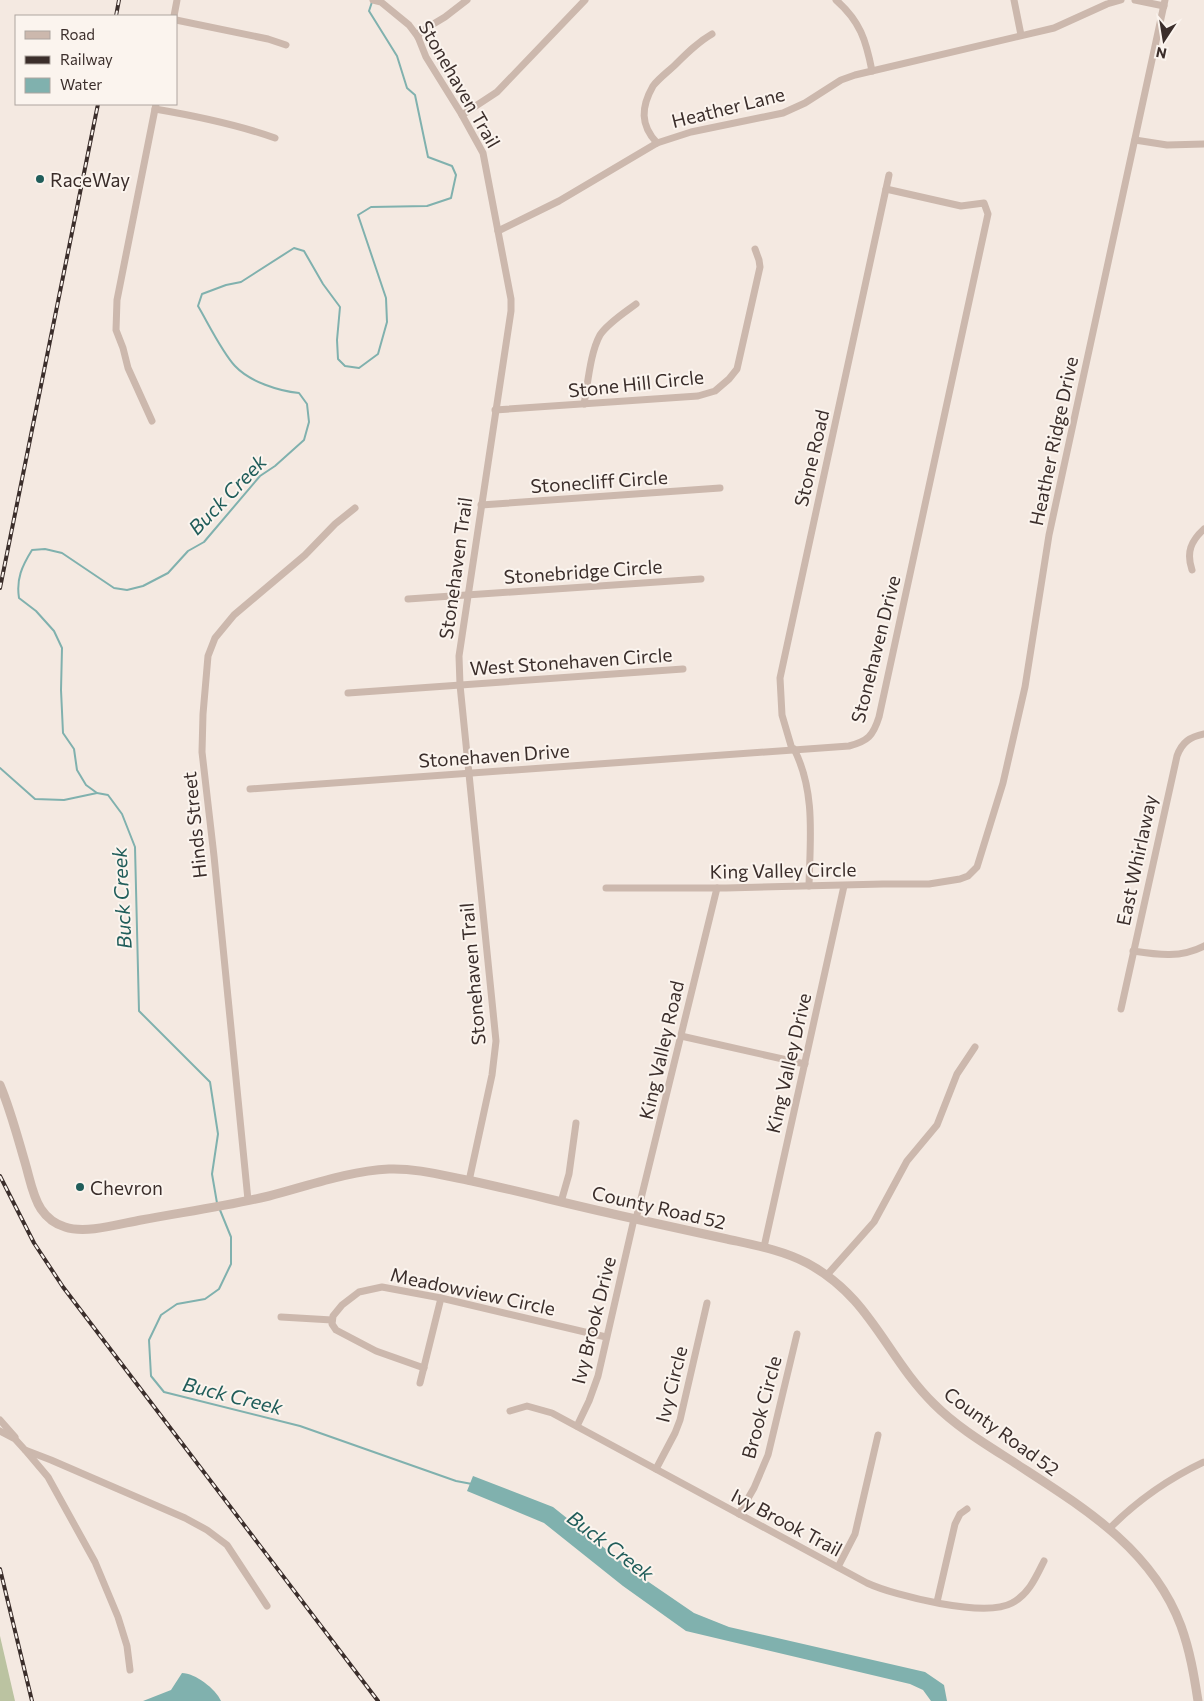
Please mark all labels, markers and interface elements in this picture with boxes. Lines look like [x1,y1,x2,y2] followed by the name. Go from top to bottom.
[15,15,178,105] legend
[1139,15,1189,65] north arrow
[414,16,506,152] street label: Stonehaven Trail
[60,25,95,43] text: Road
[1154,44,1168,63] text: N
[60,50,113,68] text: Railway
[60,75,102,93] text: Water
[669,82,787,132] street label: Heather Lane
[50,168,130,191] place label: RaceWay
[34,173,46,185] marker: RaceWay
[1024,354,1082,528] street label: Heather Ridge Drive
[567,364,705,402] street label: Stone Hill Circle
[789,407,833,509] street label: Stone Road
[183,448,272,539] water label: Buck Creek
[530,465,668,497] street label: Stonecliff Circle
[434,496,476,640] street label: Stonehaven Trail
[503,554,663,588] street label: Stonebridge Circle
[846,573,904,725] street label: Stonehaven Drive
[469,642,673,680] street label: West Stonehaven Circle
[418,738,570,772] street label: Stonehaven Drive
[177,770,211,879] street label: Hinds Street
[1111,792,1161,927] street label: East Whirlaway
[106,845,136,950] water label: Buck Creek
[709,857,857,883] street label: King Valley Circle
[454,902,490,1046] street label: Stonehaven Trail
[634,978,688,1122] street label: King Valley Road
[761,991,815,1135] street label: King Valley Drive
[90,1176,163,1199] place label: Chevron
[590,1180,728,1234] street label: County Road 52
[74,1181,86,1193] marker: Chevron
[566,1254,620,1386] street label: Ivy Brook Drive
[388,1262,558,1320] street label: Meadowview Circle
[650,1343,692,1425] street label: Ivy Circle
[736,1353,786,1461] street label: Brook Circle
[181,1371,286,1419] water label: Buck Creek
[940,1382,1064,1480] street label: County Road 52
[728,1483,846,1561] street label: Ivy Brook Trail
[563,1505,660,1586] water label: Buck Creek

